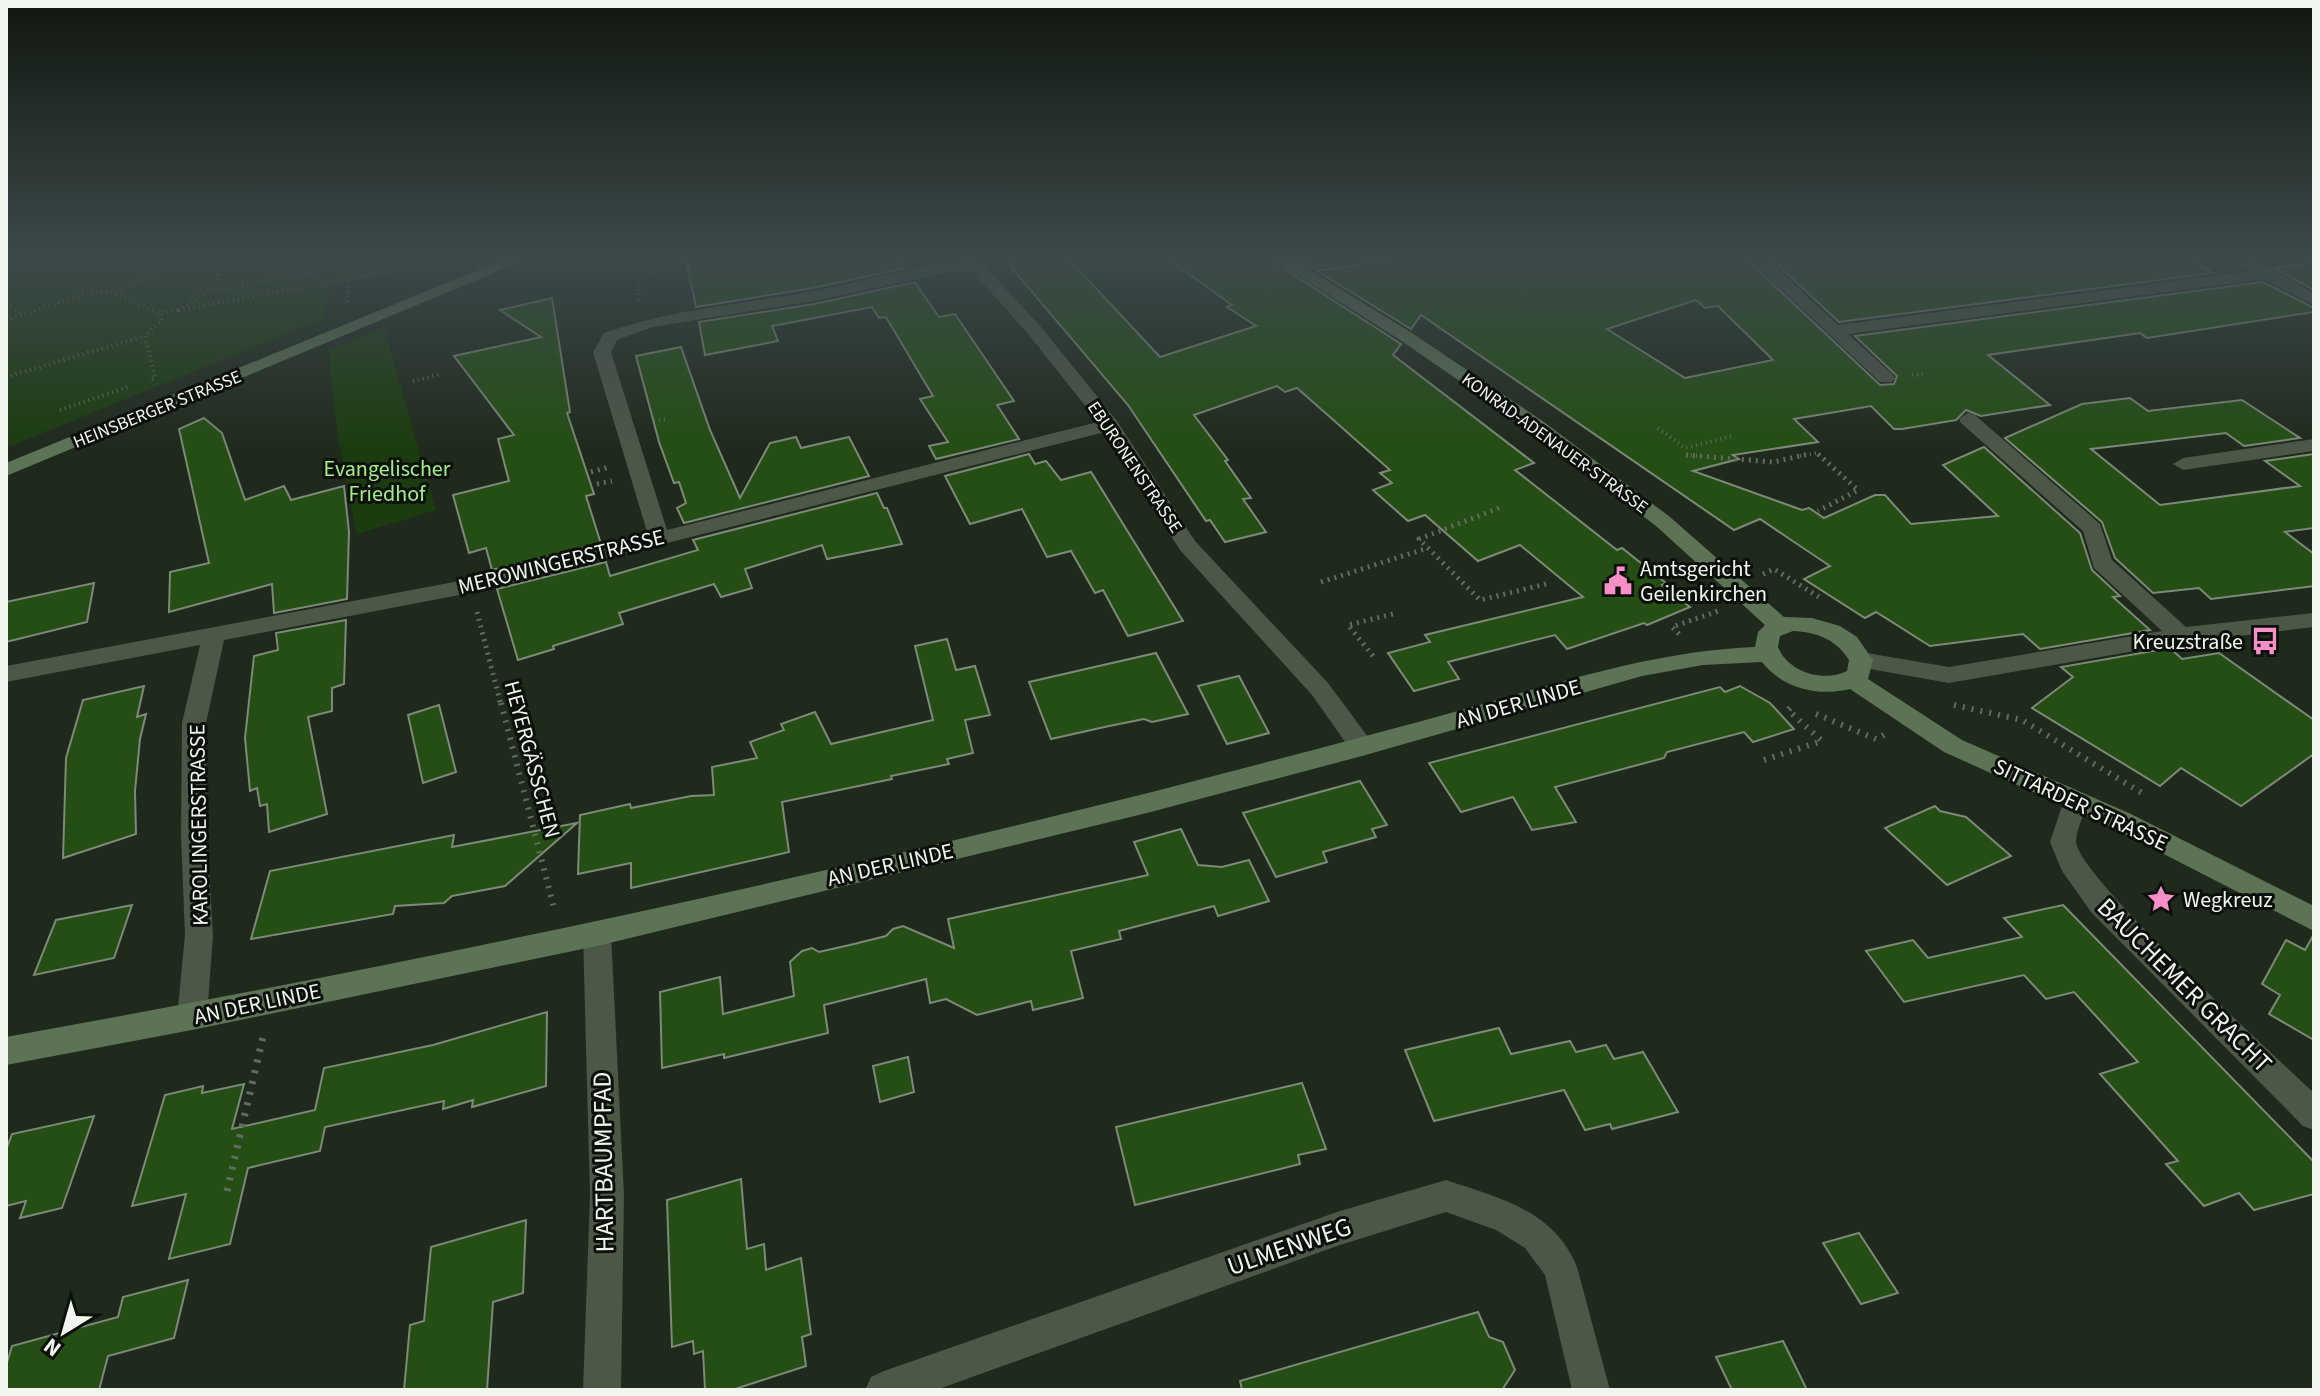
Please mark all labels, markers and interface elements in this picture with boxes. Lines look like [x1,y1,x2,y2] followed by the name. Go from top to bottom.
[69,364,245,455] street label: HEINSBERGER STRASSE
[1456,367,1653,520] street label: KONRAD-ADENAUER-STRASSE
[1081,396,1188,538] street label: EBURONENSTRASSE
[324,453,451,510] park label: Evangelischer Friedhof
[455,521,668,603] street label: MEROWINGERSTRASSE
[1640,553,1767,610] place label: Amtsgericht Geilenkirchen
[1603,566,1633,596] public building icon: Amtsgericht Geilenkirchen
[2133,626,2243,658] place label: Kreuzstraße
[2250,626,2280,656] bus stop icon: Kreuzstraße
[1452,671,1584,737] street label: AN DER LINDE
[496,677,568,842] street label: HEYERGÄSSCHEN
[181,724,217,926] street label: KAROLINGERSTRASSE
[1988,750,2173,859] street label: SITTARDER STRASSE
[824,835,956,895] street label: AN DER LINDE
[2146,884,2176,914] place icon: Wegkreuz
[2183,884,2273,916] place label: Wegkreuz
[2089,889,2281,1081] street label: BAUCHEMER GRACHT
[191,975,323,1033] street label: AN DER LINDE
[583,1071,624,1253] street label: HARTBAUMPFAD
[1222,1208,1356,1285] street label: ULMENWEG
[24,1292,104,1372] north arrow
[37,1330,68,1364] text: N

